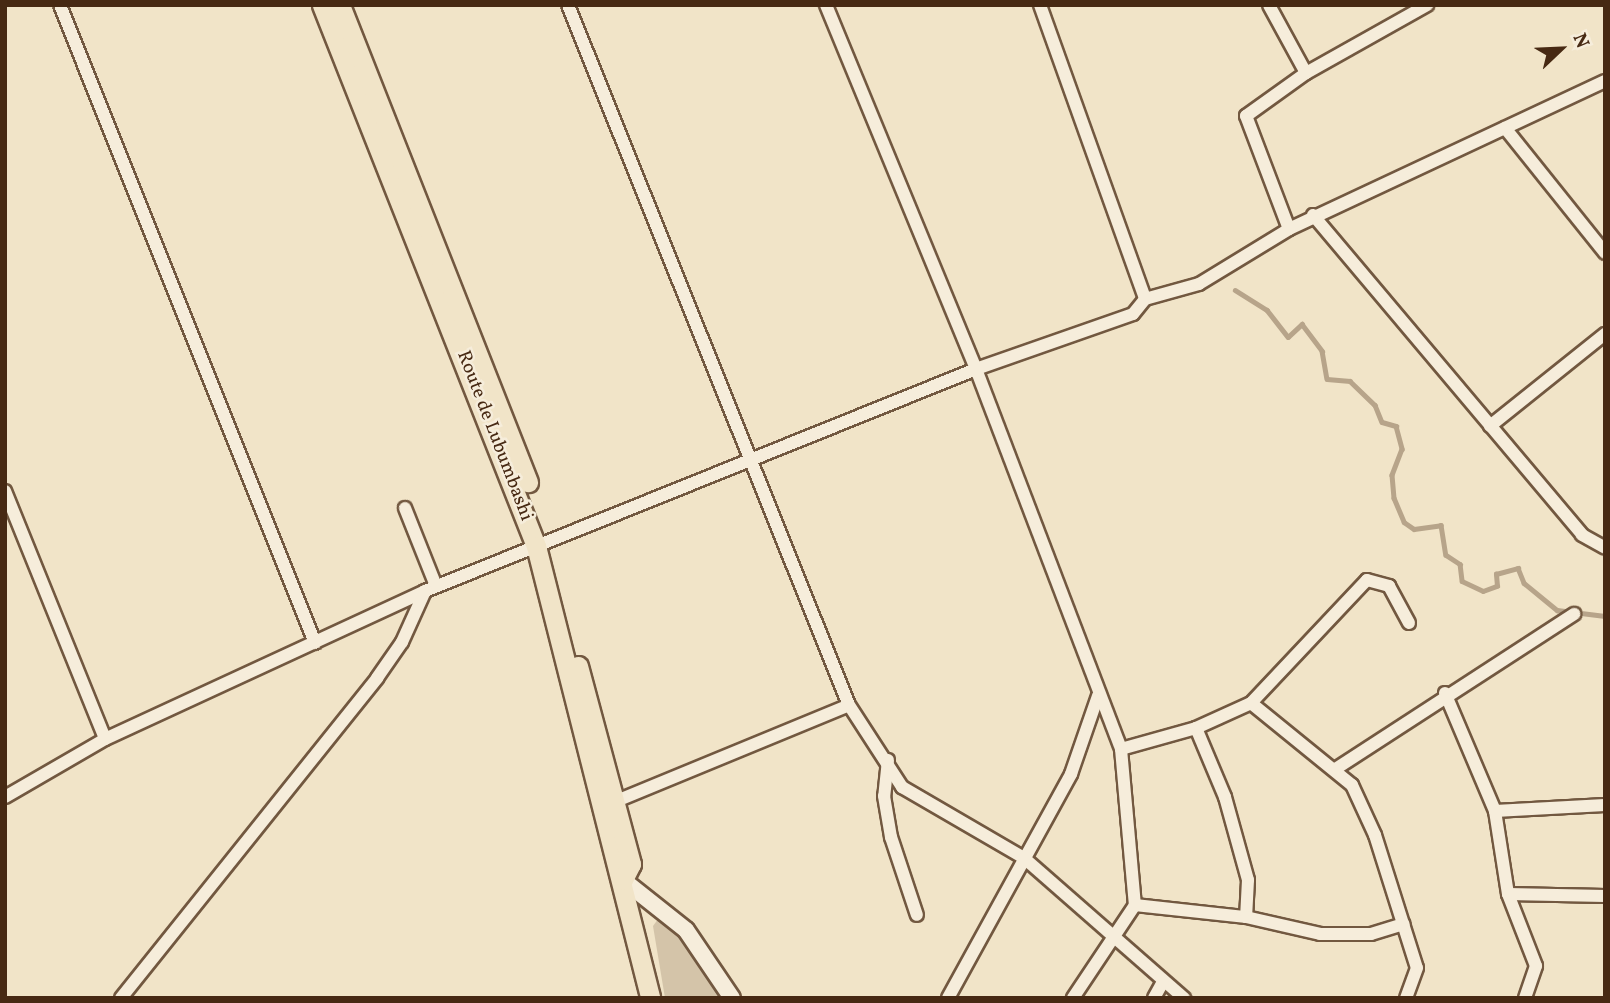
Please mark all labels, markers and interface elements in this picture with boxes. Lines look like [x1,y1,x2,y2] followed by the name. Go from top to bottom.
[1526,14,1596,84] north arrow
[1566,29,1595,52] text: N
[451,348,537,524] street label: Route de Lubumbashi

